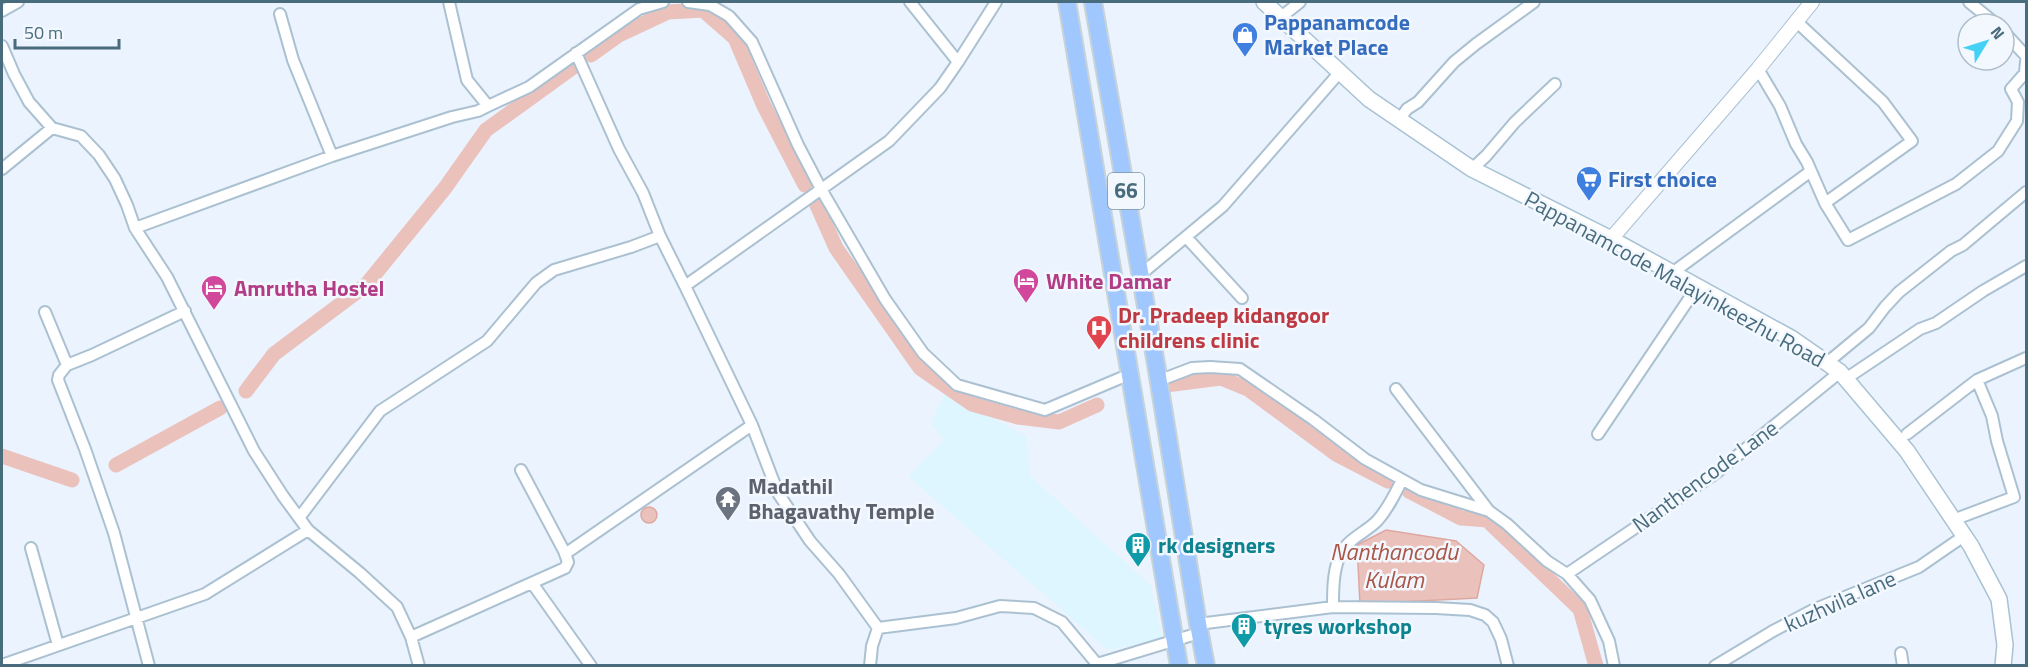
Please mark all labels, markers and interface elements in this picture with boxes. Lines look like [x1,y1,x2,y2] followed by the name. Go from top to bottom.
[1264,5,1410,64] place label: Pappanamcode Market Place
[15,12,118,50] scale bar
[1956,12,2016,72] north arrow
[24,19,63,46] text: 50 m
[1230,20,1260,58] shop icon: Pappanamcode Market Place
[1985,21,2011,45] text: N
[1608,162,1717,196] place label: First choice
[1574,164,1604,202] supermarket icon: First choice
[1108,173,1144,209] road number: 66
[1518,182,1832,376] street label: Pappanamcode Malayinkeezhu Road
[1046,264,1172,298] place label: White Damar
[1011,266,1041,304] hotel icon: White Damar
[234,271,384,305] place label: Amrutha Hostel
[199,273,229,311] hotel icon: Amrutha Hostel
[1118,298,1329,357] place label: Dr. Pradeep kidangoor childrens clinic
[1084,313,1114,351] hospital icon: Dr. Pradeep kidangoor childrens clinic
[1625,411,1785,541] street label: Nanthencode Lane
[748,469,935,528] place label: Madathil Bhagavathy Temple
[713,484,743,522] temple icon: Madathil Bhagavathy Temple
[1158,528,1275,562] place label: rk designers
[1123,530,1153,568] building icon: rk designers
[1330,533,1460,597] water label: Nanthancodu Kulam
[1779,561,1901,641] street label: kuzhvila lane
[1264,609,1412,643] place label: tyres workshop
[1229,611,1259,649] building icon: tyres workshop

